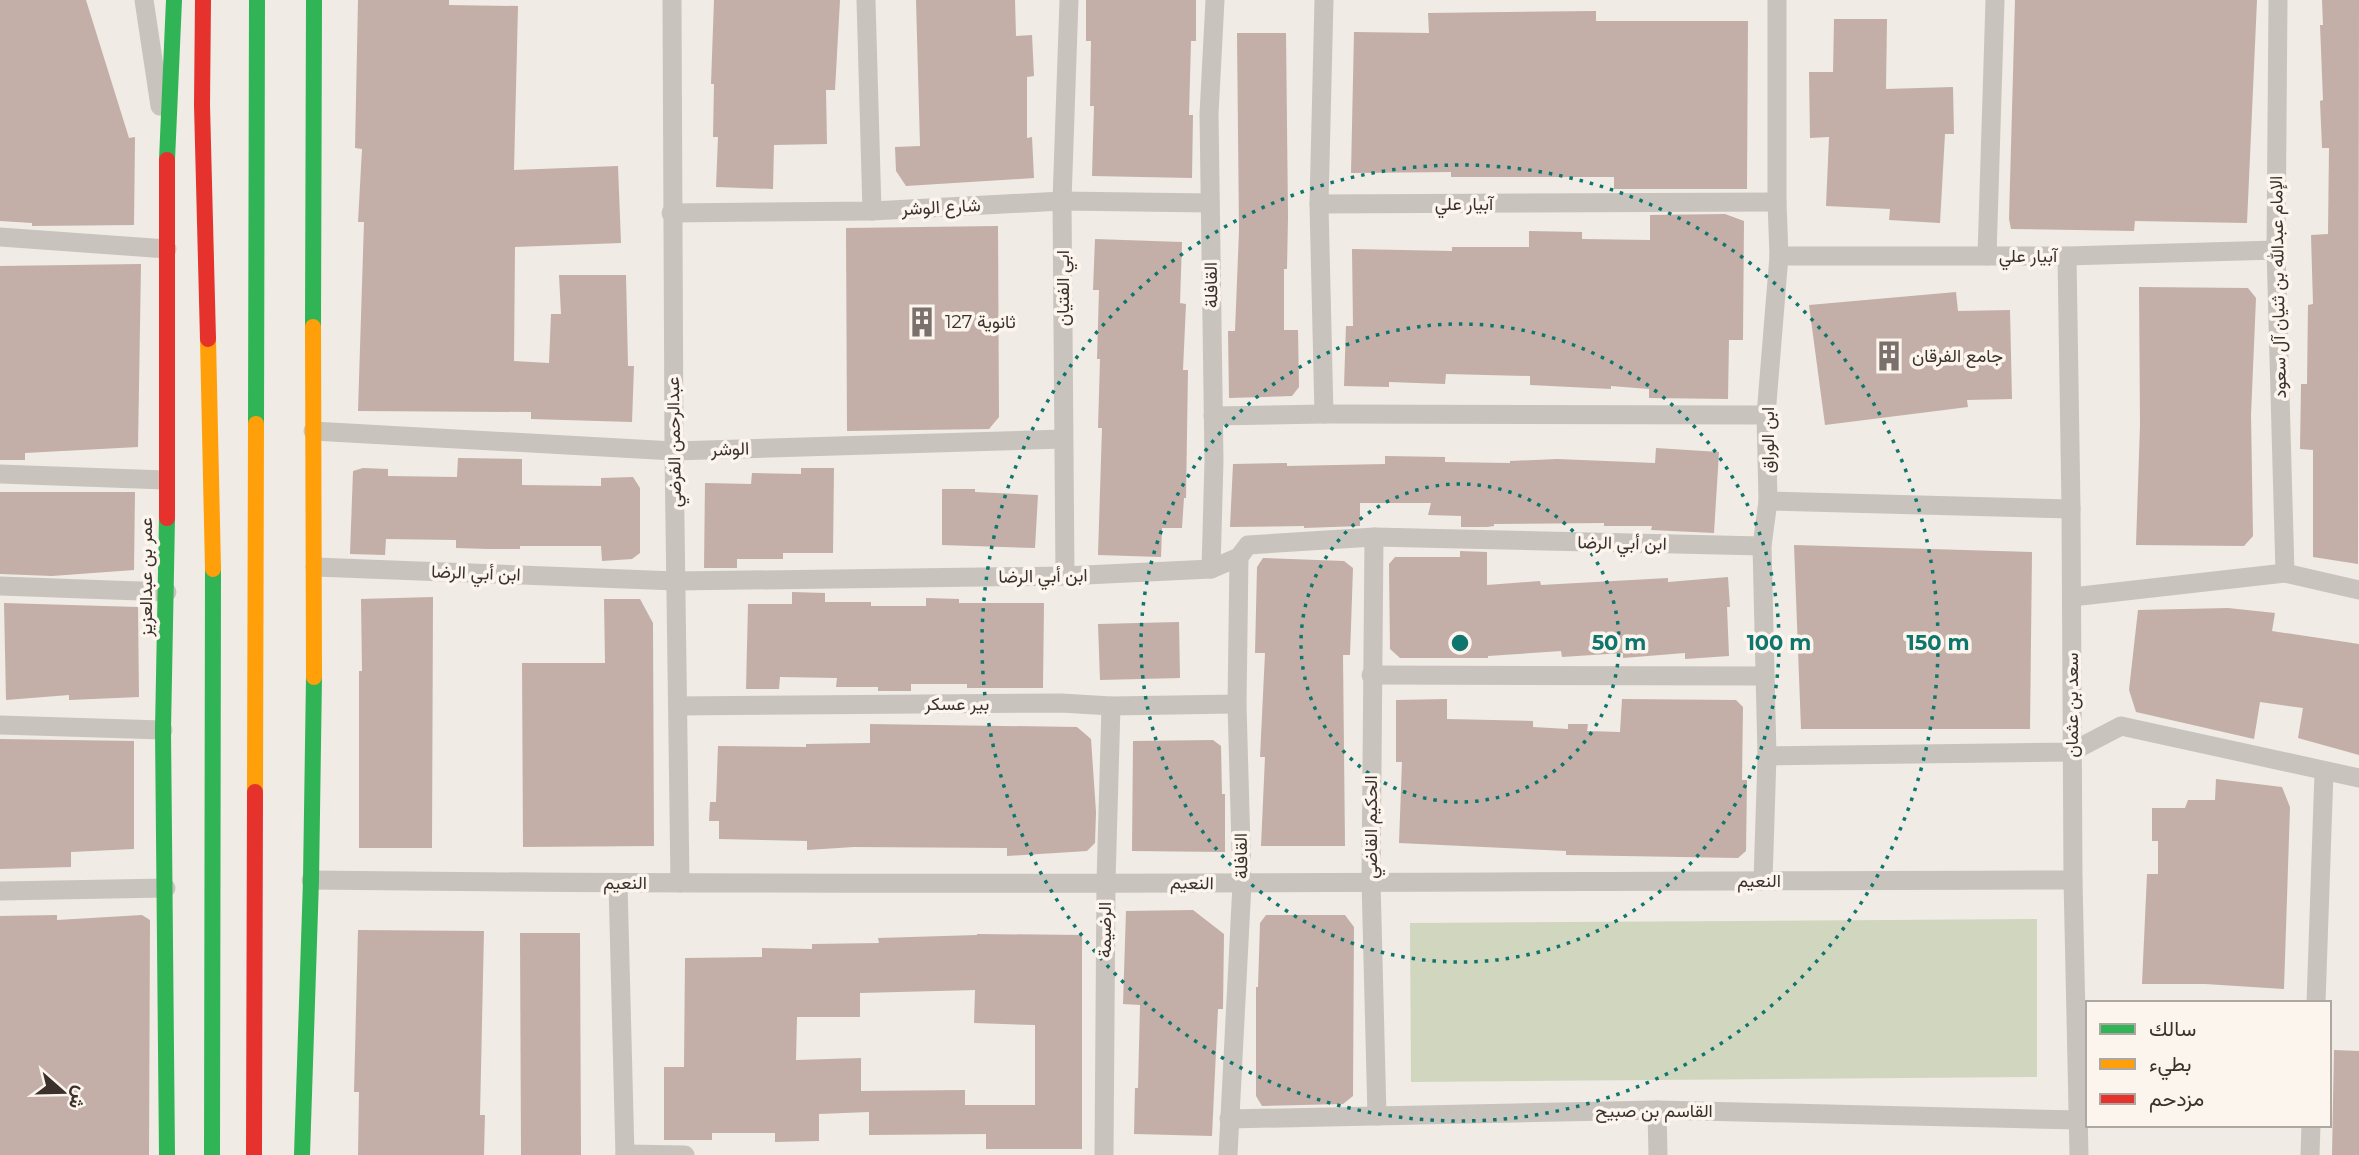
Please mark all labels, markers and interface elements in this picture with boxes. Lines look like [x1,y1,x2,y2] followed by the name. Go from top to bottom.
[2265,176,2292,398] street label: الإمام عبدالله بن ثنيان آل سعود
[1435,193,1495,219] street label: آبيار علي
[900,194,981,221] street label: شارع الوشر
[1999,245,2059,271] street label: آبيار علي
[1052,250,1078,326] street label: ابي الفتيان
[1200,262,1222,308] street label: القافلة
[905,305,939,339] building icon: ثانوية 127
[945,311,1016,333] place label: ثانوية 127
[1872,339,1906,373] building icon: جامع الفرقان
[1912,345,2003,368] place label: جامع الفرقان
[662,376,690,508] street label: عبدالرحمن الفرضي
[1757,407,1779,473] street label: ابن الوراق
[709,437,750,461] street label: الوشر
[135,517,157,638] street label: عمر بن عبدالعزيز
[1577,531,1667,559] street label: ابن أبي الرضا
[431,560,521,590] street label: ابن أبي الرضا
[998,564,1088,592] street label: ابن أبي الرضا
[1592,630,1646,655] text: 50 m
[1747,630,1811,655] text: 100 m
[1907,630,1969,655] text: 150 m
[1448,631,1472,655] centre of rings
[2061,653,2083,757] street label: سعد بن عثمان
[924,693,989,715] street label: بير عسكر
[1360,775,1386,879] street label: الحكيم القاضي
[1230,833,1252,879] street label: القافلة
[1737,870,1781,893] street label: النعيم
[603,872,647,895] street label: النعيم
[1170,872,1214,895] street label: النعيم
[1094,902,1116,958] street label: الرضيمة
[2086,1001,2331,1127] legend
[2149,1016,2196,1041] text: سالك
[2149,1051,2192,1081] text: بطيء
[28,1057,98,1127] north arrow
[64,1083,93,1112] text: ش
[2149,1086,2204,1113] text: مزدحم
[1595,1100,1713,1123] street label: القاسم بن صبيح

